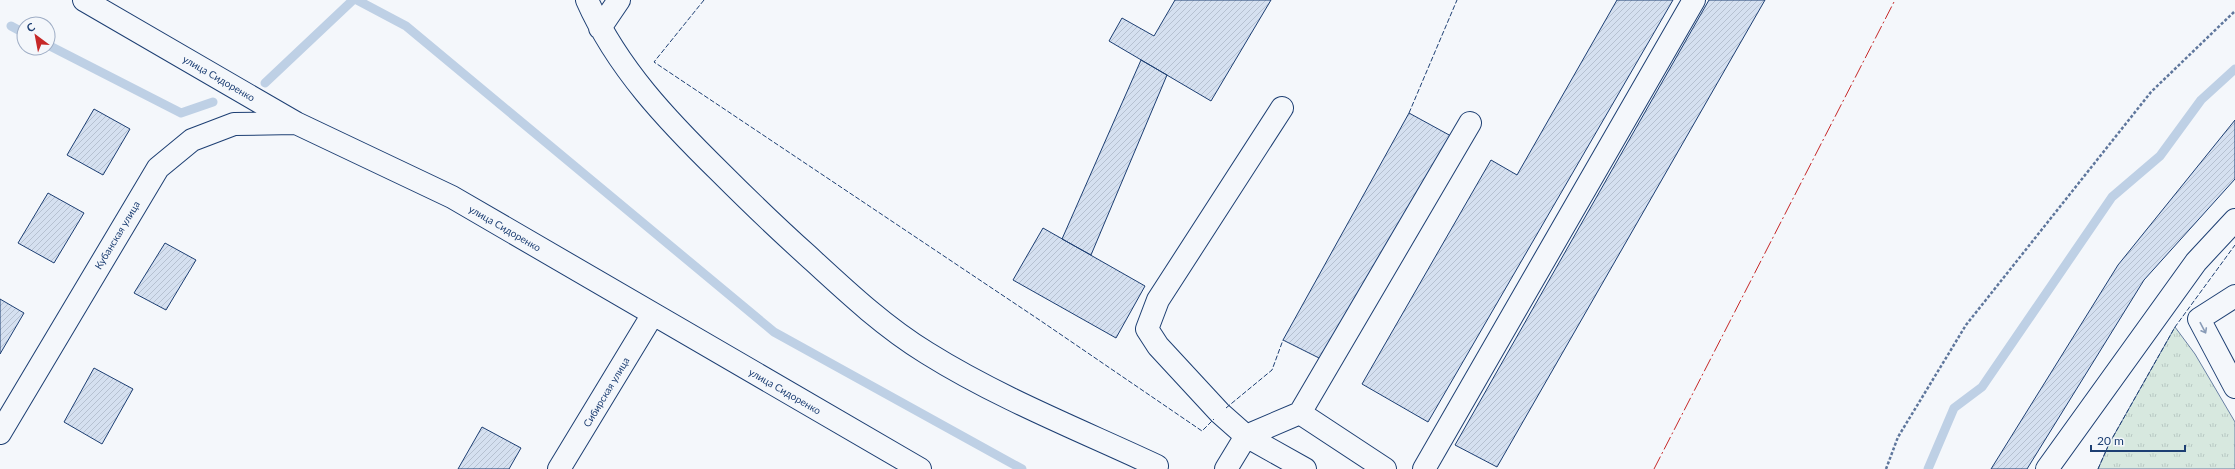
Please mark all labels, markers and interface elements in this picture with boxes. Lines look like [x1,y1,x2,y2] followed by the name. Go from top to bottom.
[16,16,56,56] north arrow
[24,19,38,35] text: С
[181,53,257,104] street label: улица Сидоренко
[92,199,142,271] street label: Кубанская улица
[467,203,543,254] street label: улица Сидоренко
[2200,322,2208,334] one-way arrow
[580,355,632,429] street label: Сибирская улица
[747,366,823,417] street label: улица Сидоренко
[2091,427,2185,453] scale bar
[2097,433,2124,448] text: 20 m

